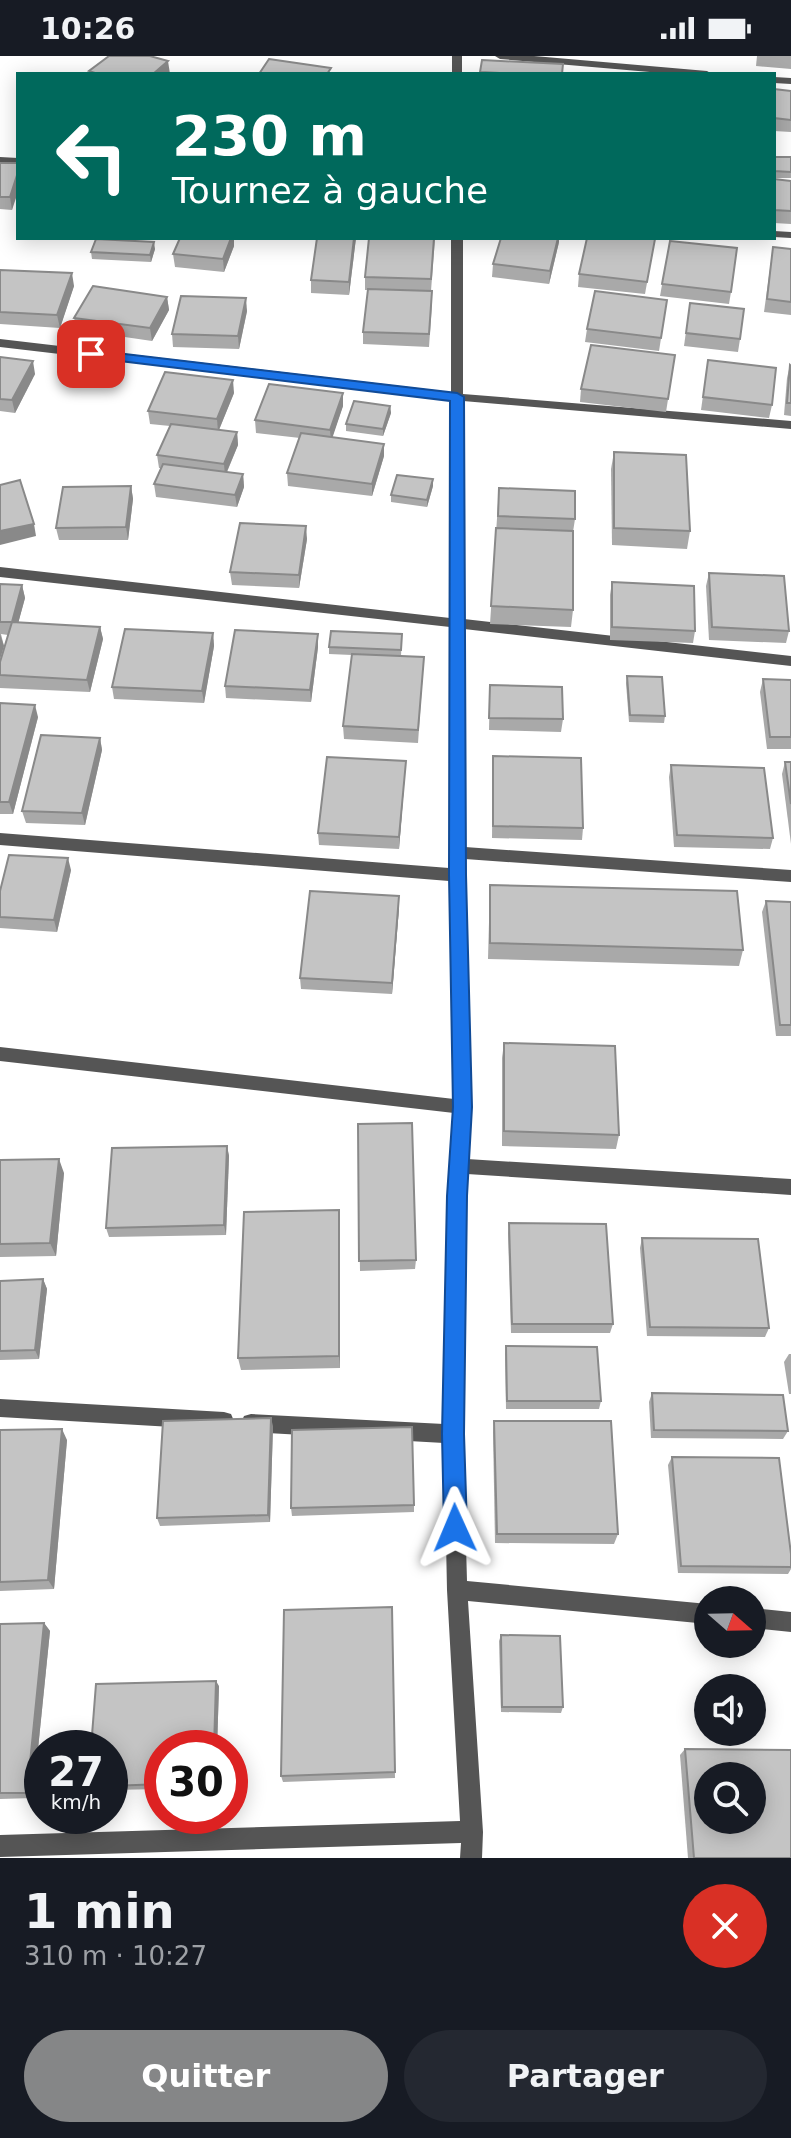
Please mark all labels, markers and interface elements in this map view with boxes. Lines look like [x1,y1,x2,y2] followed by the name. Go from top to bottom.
[40,11,136,46] text: 10:26
[172,103,367,168] text: 230 m
[40,104,144,208] icon: left
[172,170,488,211] text: Tournez à gauche
[57,320,125,388] pin
[69,332,113,376] icon: arrive
[413,1486,497,1570] position arrow
[694,1586,766,1658] north arrow
[694,1586,766,1834] map controls
[694,1674,766,1746] button: sound
[144,1730,248,1834] speed limit sign: 30
[48,1749,104,1795] text: 27
[694,1762,766,1834] button: search
[51,1790,101,1814] text: km/h
[24,1883,175,1939] text: 1 min
[683,1884,767,1968] button: close
[24,1941,207,1971] text: 310 m · 10:27
[24,2030,388,2122] button: Quitter
[404,2030,767,2122] button: Partager

